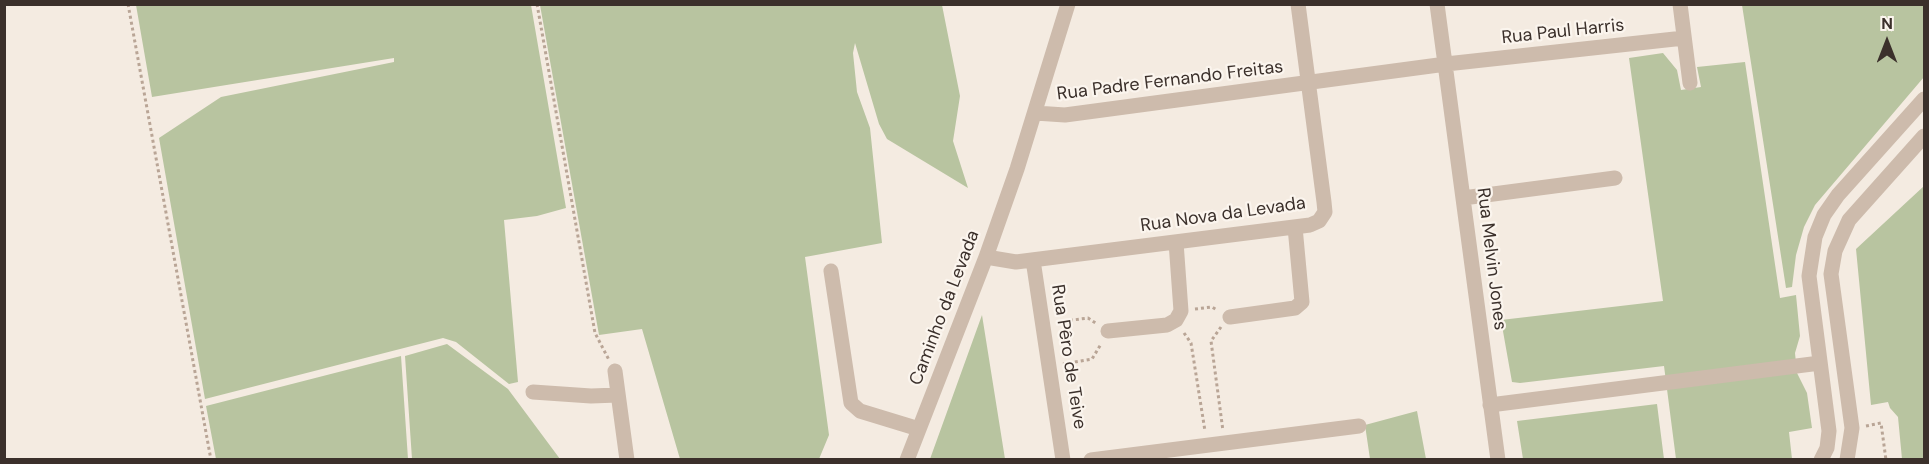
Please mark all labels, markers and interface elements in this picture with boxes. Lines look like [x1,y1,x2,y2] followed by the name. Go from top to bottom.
[1857,12,1917,72] north arrow
[1881,13,1893,34] text: N
[1501,15,1625,49] street label: Rua Paul Harris
[1056,56,1284,106] street label: Rua Padre Fernando Freitas
[1472,187,1510,331] street label: Rua Melvin Jones
[1139,193,1307,237] street label: Rua Nova da Levada
[906,228,984,388] street label: Caminho da Levada
[1046,283,1090,431] street label: Rua Pêro de Teive

